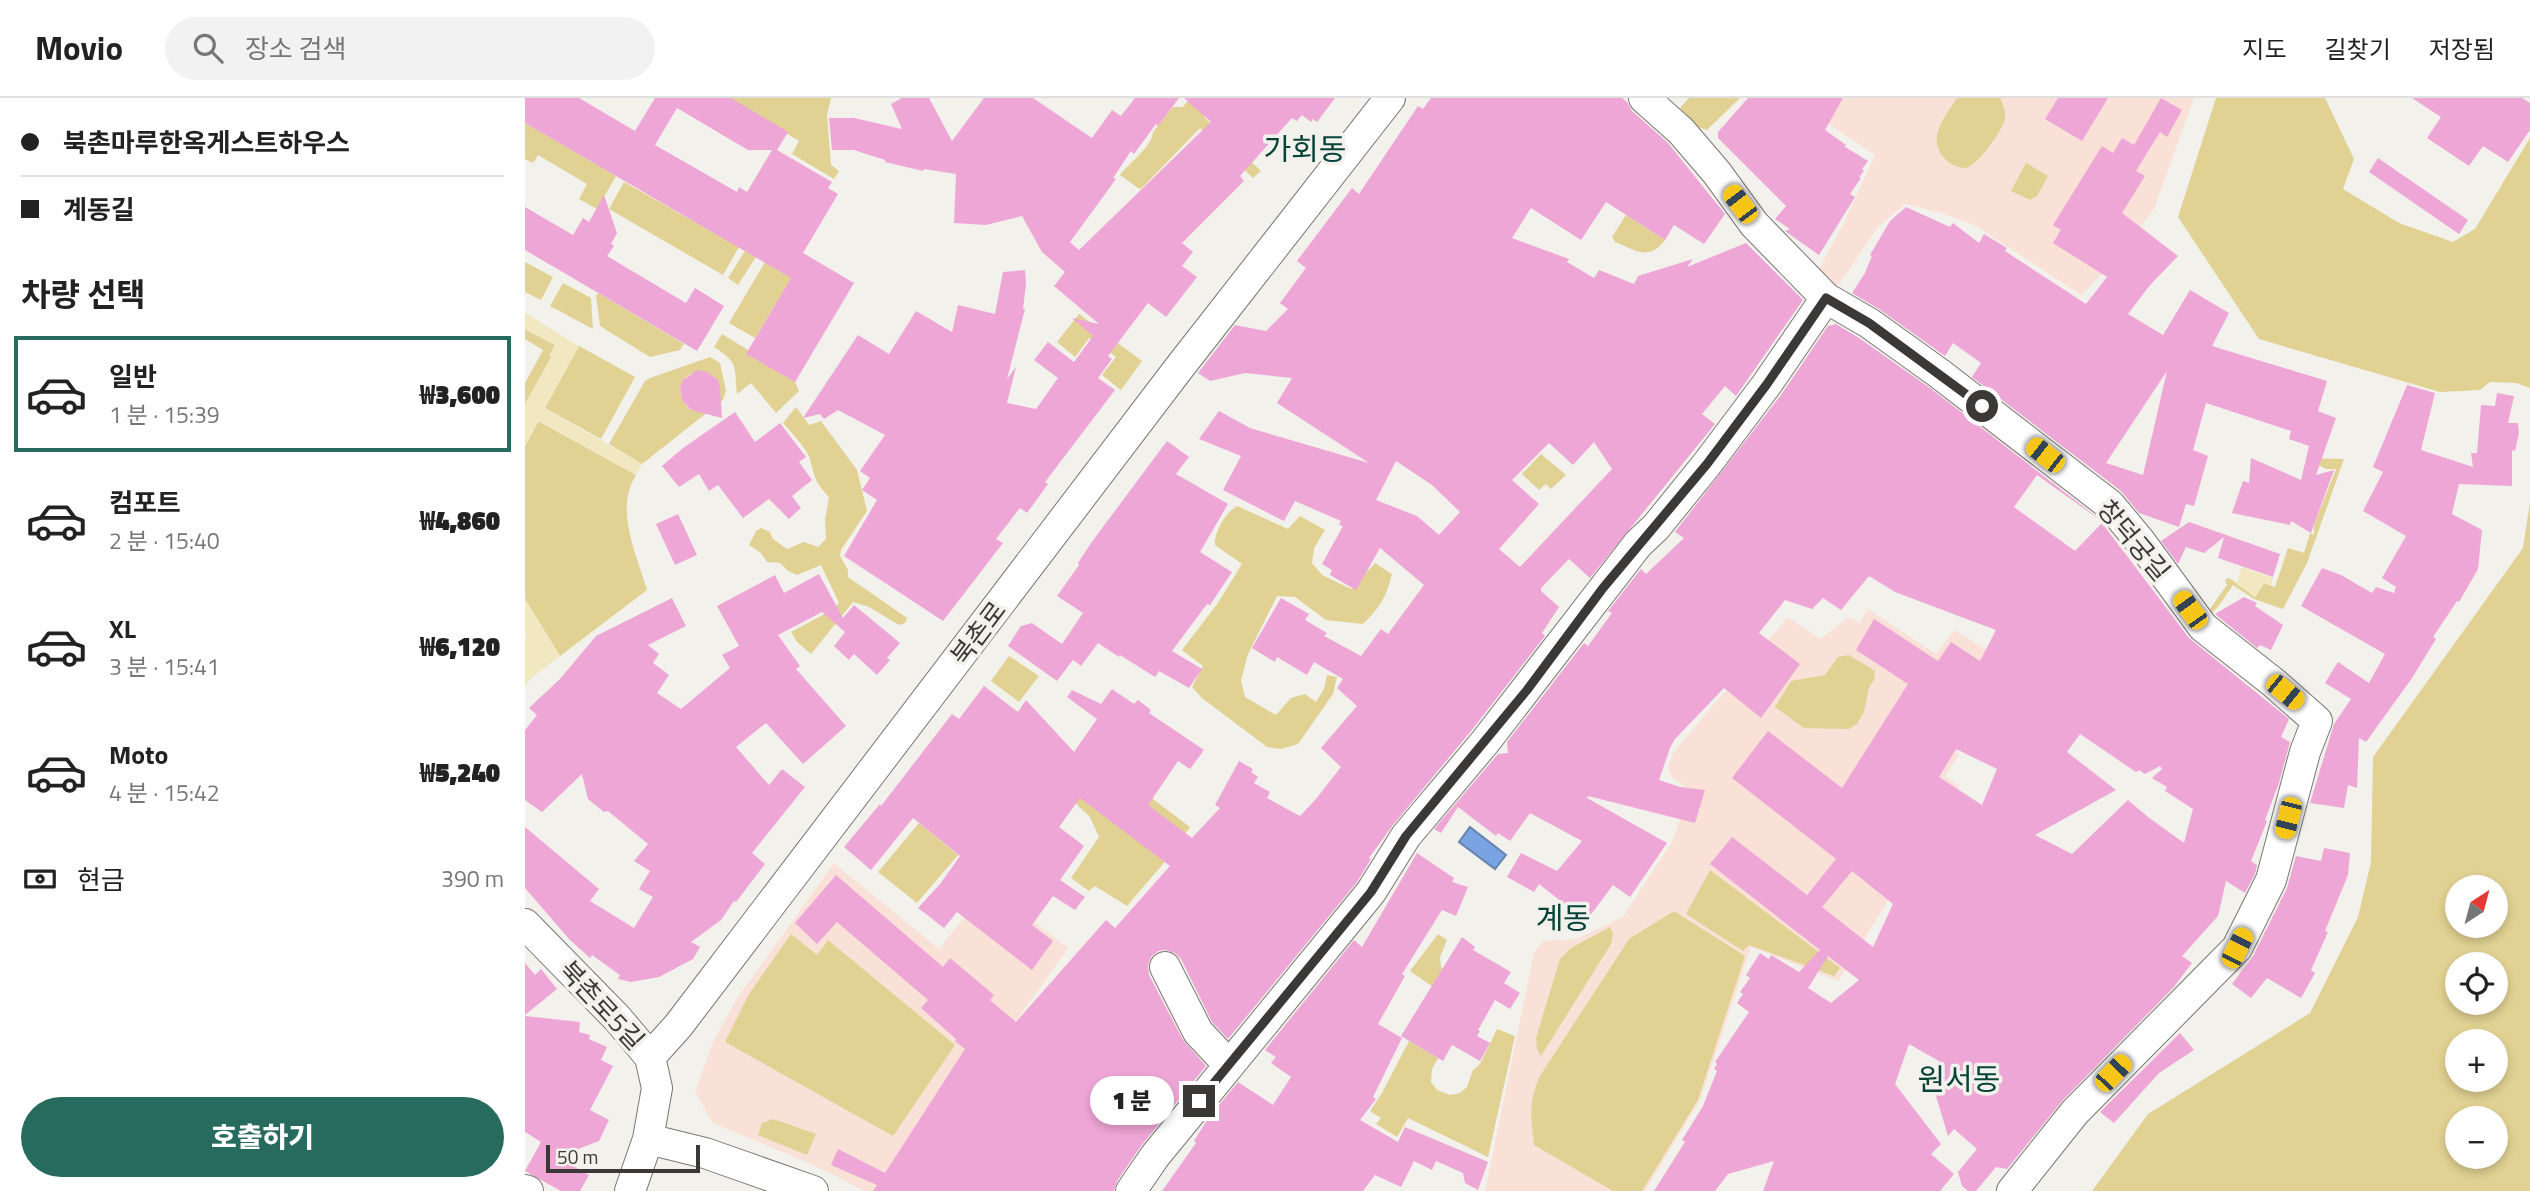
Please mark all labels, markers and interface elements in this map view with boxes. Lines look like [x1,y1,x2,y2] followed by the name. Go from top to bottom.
[165,17,655,80] search box
[35,23,123,73] text: Movio
[189,29,227,67] icon: search
[245,29,346,68] text: 장소 검색
[2242,31,2287,67] text: 지도
[2325,31,2391,67] text: 길찾기
[2429,31,2495,67] text: 저장됨
[63,123,350,162] text: 북촌마루한옥게스트하우스
[1264,126,1346,172] district label: 가회동
[1719,181,1762,227] car
[63,190,135,229] text: 계동길
[21,270,146,318] text: 차량 선택
[109,357,157,396] text: 일반
[25,363,88,426] icon: car
[420,375,500,414] text: ₩3,600
[1966,390,1998,422] route start
[109,397,220,432] text: 1 분 · 15:39
[2022,434,2069,476] car
[109,483,181,522] text: 컴포트
[25,489,88,552] icon: car
[2088,491,2180,589] street label: 창덕궁길
[420,501,500,540] text: ₩4,860
[109,523,220,558] text: 2 분 · 15:40
[2170,587,2211,633] car
[941,593,1015,673] street label: 북촌로
[109,609,136,648] text: XL
[25,615,88,678] icon: car
[420,627,500,666] text: ₩6,120
[109,649,220,684] text: 3 분 · 15:41
[2263,671,2308,713] car
[109,735,168,774] text: Moto
[25,741,88,804] icon: car
[420,753,500,792] text: ₩5,240
[109,775,220,810] text: 4 분 · 15:42
[2273,795,2304,841] car
[21,860,59,898] icon: cash
[77,860,125,899] text: 현금
[441,861,504,896] text: 390 m
[2445,875,2508,938] north arrow
[2445,875,2508,1169] map controls
[1535,895,1591,941] district label: 계동
[2219,925,2256,971] car
[550,951,654,1059] street label: 북촌로5길
[2445,952,2508,1015] button: locate
[2445,1029,2508,1092] button: +
[2091,1051,2136,1095] car
[1918,1056,2000,1102] district label: 원서동
[1091,1076,1175,1126] callout: 1 분
[1113,1083,1151,1118] text: 1 분
[1183,1085,1215,1117] route end
[21,1097,504,1177] button: 호출하기
[2445,1106,2508,1169] button: −
[546,1142,700,1174] scale bar
[557,1142,598,1171] text: 50 m

